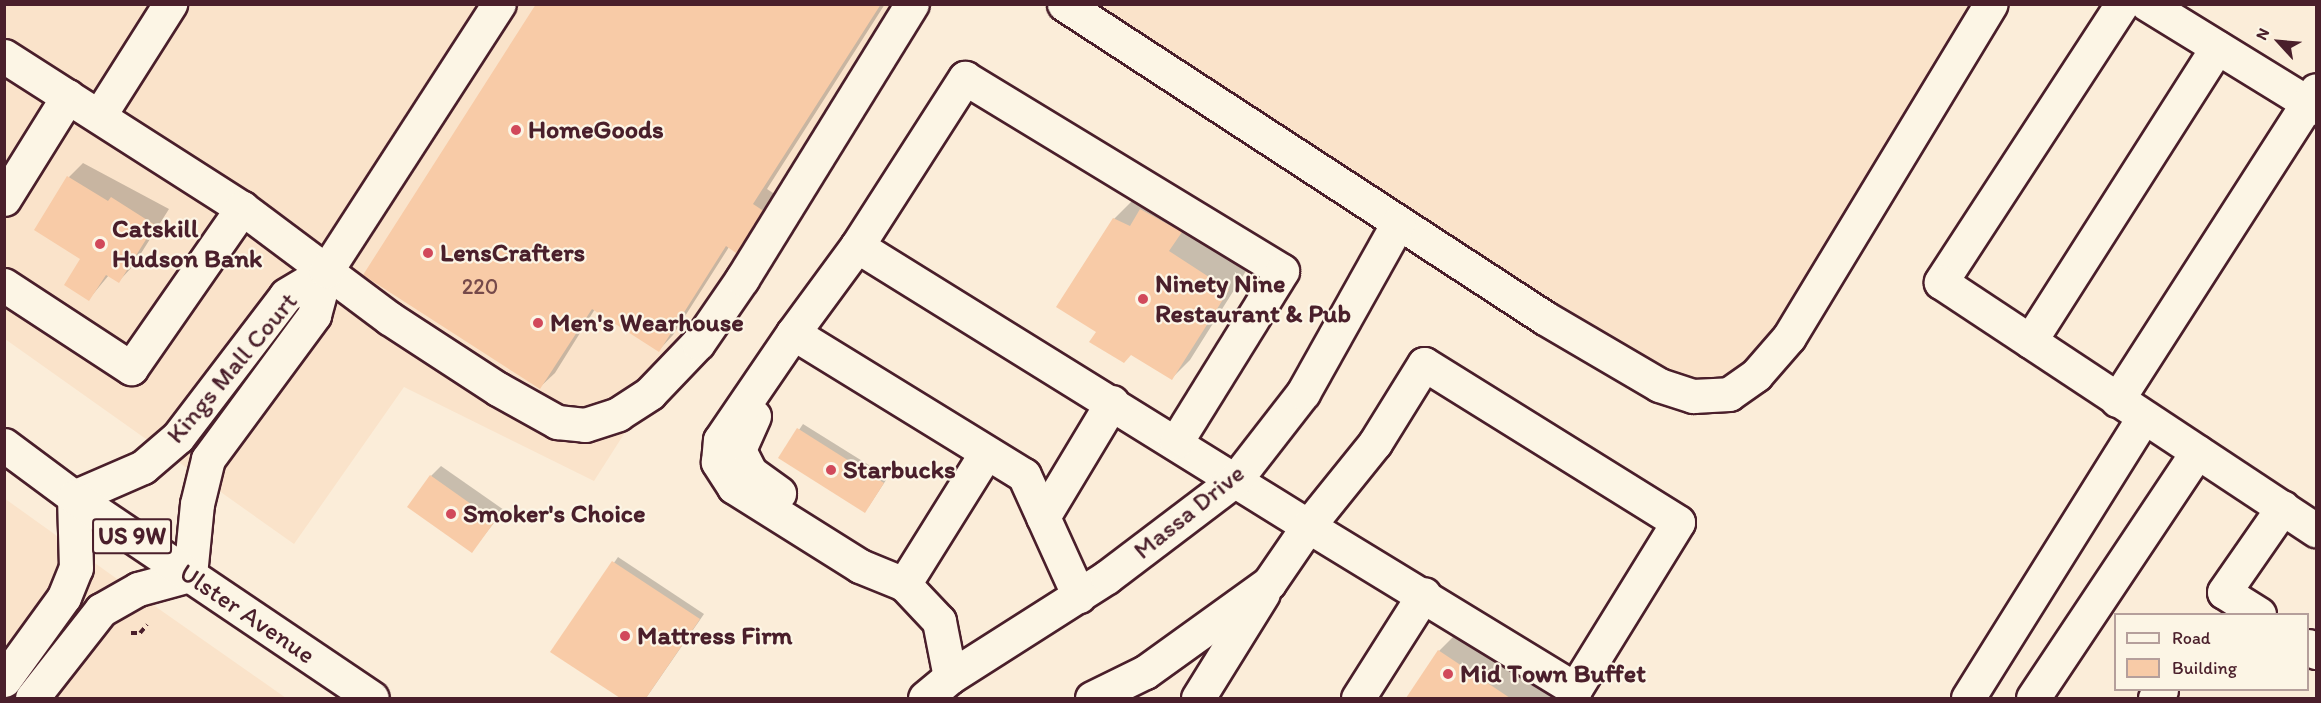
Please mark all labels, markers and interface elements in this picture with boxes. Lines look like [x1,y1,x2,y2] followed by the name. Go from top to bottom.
[2249,12,2309,72] north arrow
[2251,25,2273,43] text: N
[528,114,664,146] place label: HomeGoods
[509,123,523,137] marker: HomeGoods
[112,213,262,274] place label: Catskill Hudson Bank
[93,237,107,251] marker: Catskill Hudson Bank
[440,237,585,269] place label: LensCrafters
[421,246,435,260] marker: LensCrafters
[1155,268,1351,330] place label: Ninety Nine Restaurant & Pub
[462,274,498,300] house number: 220
[160,286,304,450] street label: Kings Mall Court
[1136,292,1150,306] marker: Ninety Nine Restaurant & Pub
[550,307,742,339] place label: Men's Wearhouse
[531,316,545,330] marker: Men's Wearhouse
[843,454,956,486] place label: Starbucks
[1127,458,1251,566] street label: Massa Drive
[824,463,838,477] marker: Starbucks
[463,498,646,530] place label: Smoker's Choice
[444,507,458,521] marker: Smoker's Choice
[92,515,172,557] road number: US 9W
[174,558,320,670] street label: Ulster Avenue
[2114,613,2309,691] legend
[637,620,793,652] place label: Mattress Firm
[2172,627,2211,649] text: Road
[618,629,632,643] marker: Mattress Firm
[2172,657,2237,679] text: Building
[1460,658,1642,690] place label: Mid Town Buffet
[1441,667,1455,681] marker: Mid Town Buffet

